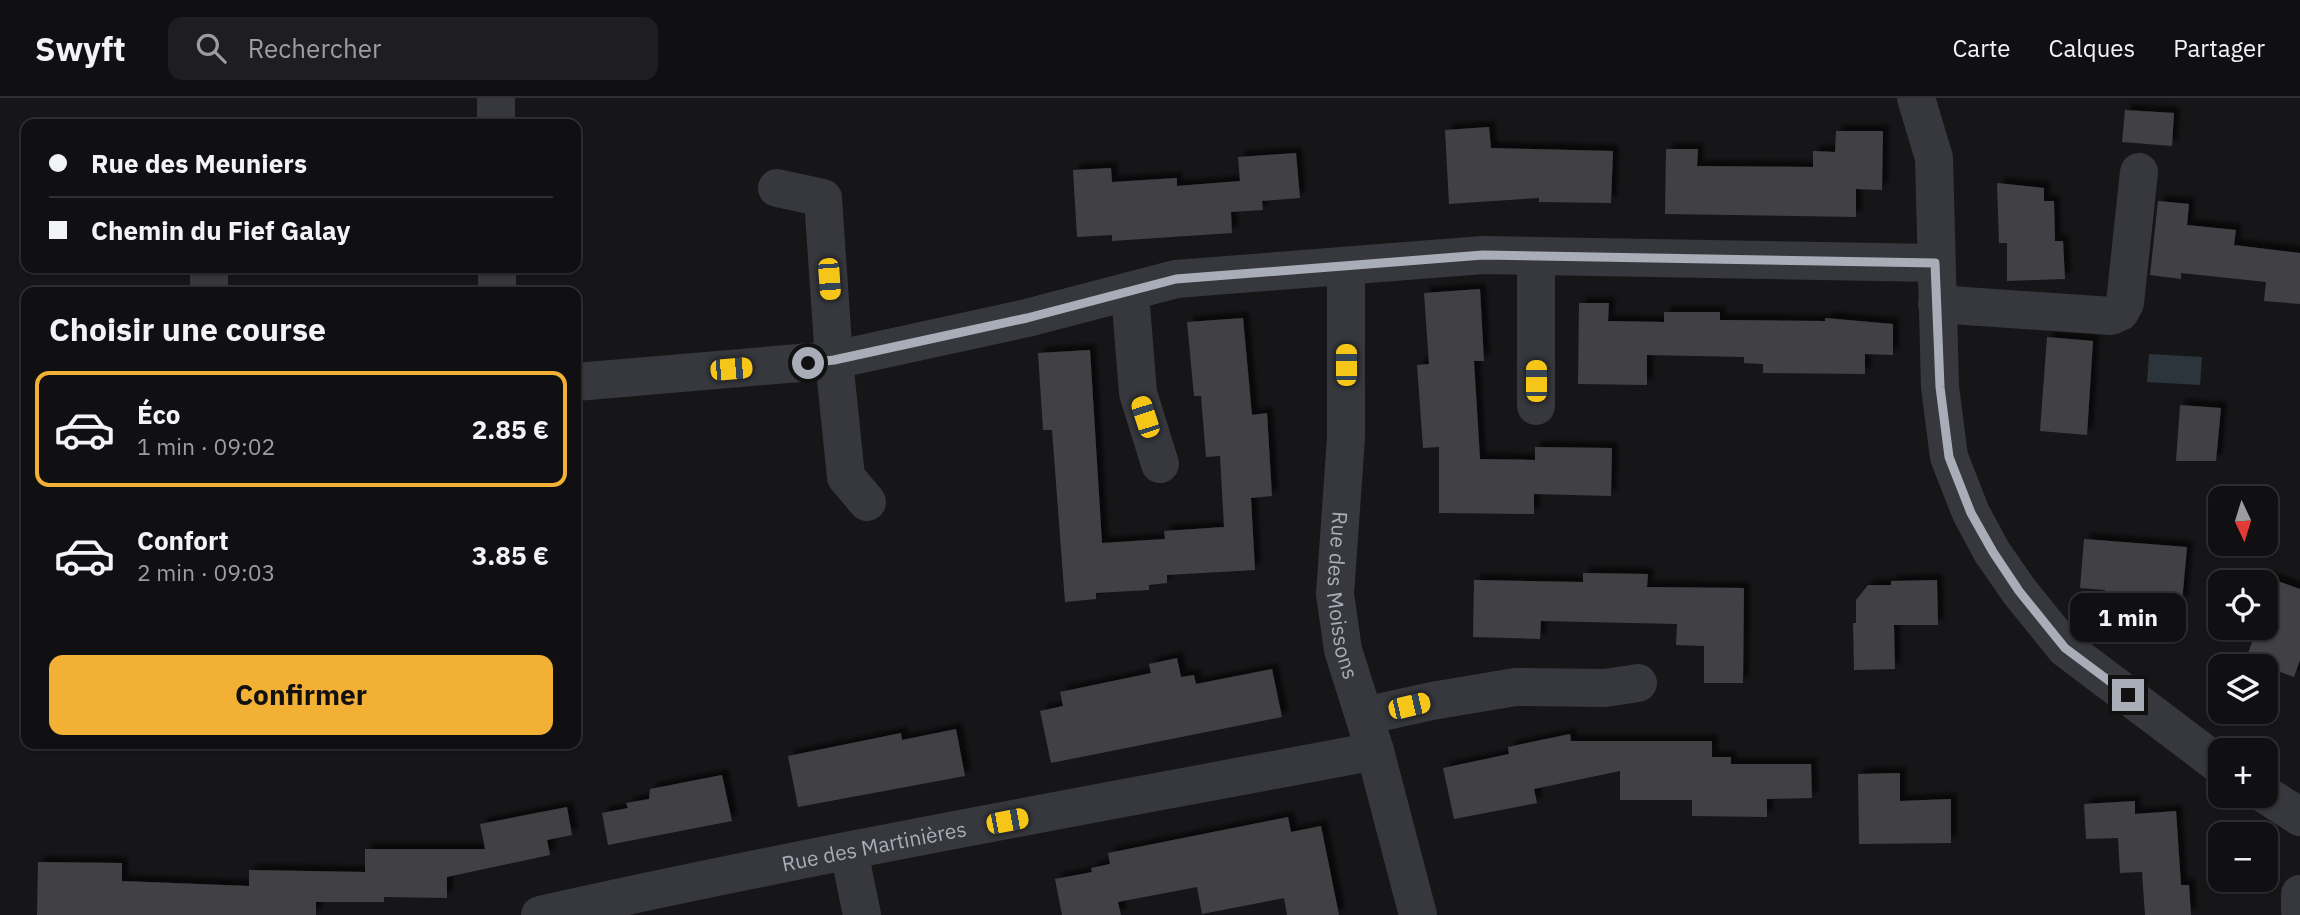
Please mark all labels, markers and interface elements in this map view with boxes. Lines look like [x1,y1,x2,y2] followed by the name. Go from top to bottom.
[168,17,658,80] search box
[35,27,126,70] text: Swyft
[192,29,230,67] icon: search
[248,31,381,65] text: Rechercher
[1952,32,2011,64] text: Carte
[2049,32,2135,64] text: Calques
[2173,32,2265,64] text: Partager
[91,146,307,180] text: Rue des Meuniers
[91,213,350,247] text: Chemin du Fief Galay
[818,257,841,301] car
[49,308,326,350] text: Choisir une course
[1336,344,1357,386] car
[792,347,824,379] route start
[710,357,753,381] car
[1526,360,1547,402] car
[1129,394,1162,440] car
[137,397,181,431] text: Éco
[53,398,116,461] icon: car
[472,412,549,446] text: 2.85 €
[137,431,275,461] text: 1 min · 09:02
[2208,486,2278,556] north arrow
[2208,486,2278,892] map controls
[1321,510,1365,682] street label: Rue des Moissons
[137,523,229,557] text: Confort
[53,524,116,587] icon: car
[472,538,549,572] text: 3.85 €
[137,557,275,587] text: 2 min · 09:03
[2208,570,2278,640] button: locate
[2070,594,2186,642] callout: 1 min
[2098,602,2158,632] text: 1 min
[2208,654,2278,724] button: layers
[49,655,553,735] button: Confirmer
[2112,679,2144,711] route end
[1387,691,1432,721] car
[2208,738,2278,808] button: +
[985,807,1030,835] car
[779,814,969,878] street label: Rue des Martinières
[2208,822,2278,892] button: −

